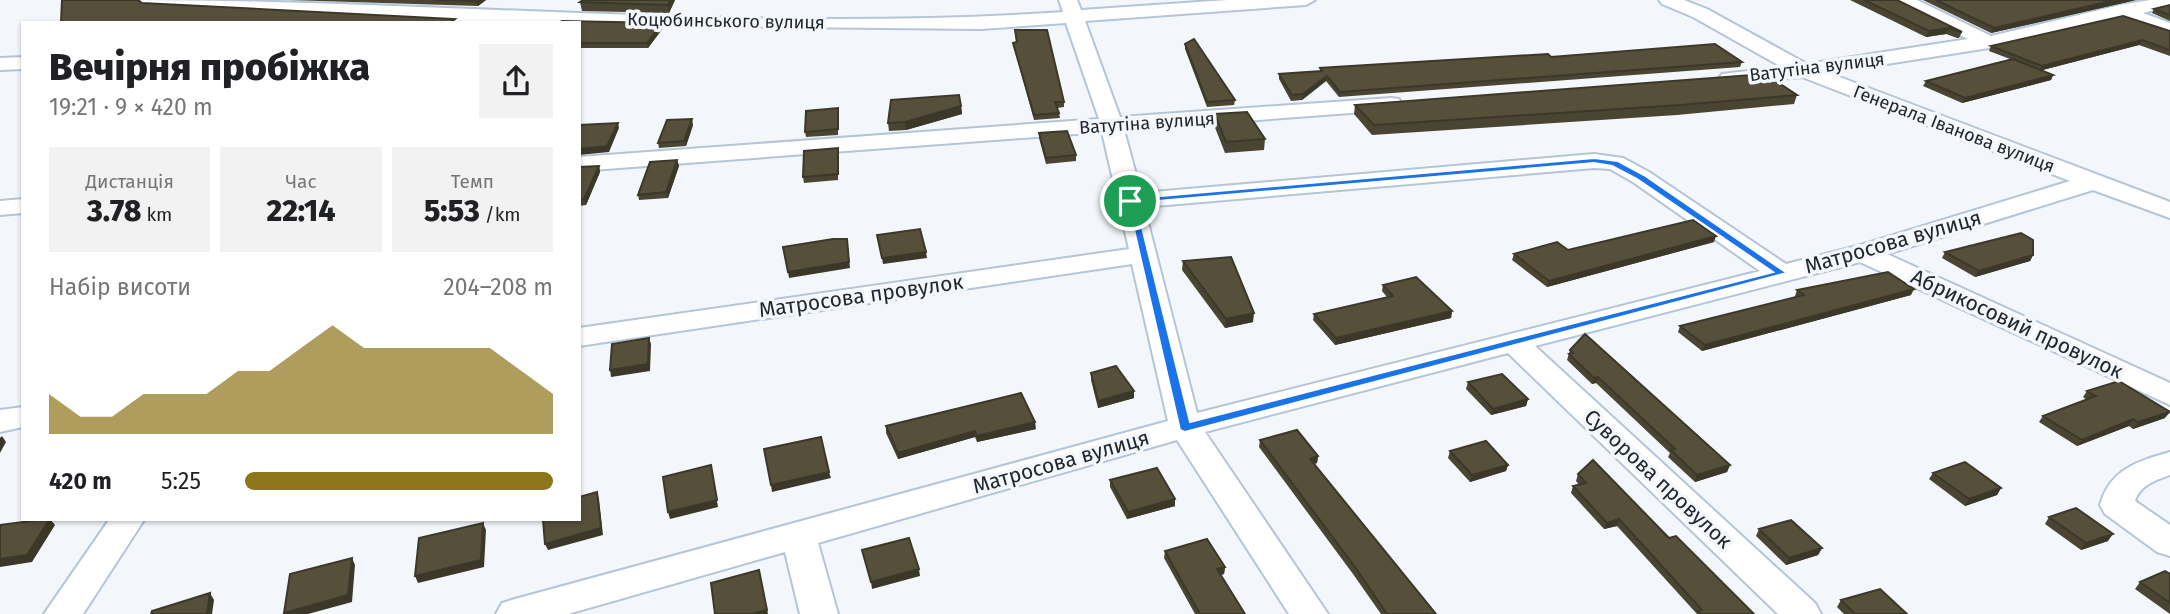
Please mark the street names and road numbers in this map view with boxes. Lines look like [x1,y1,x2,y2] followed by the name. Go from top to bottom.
[627,8,825,34] street label: Коцюбинського вулиця
[1748,48,1886,86] street label: Ватутіна вулиця
[1850,80,2058,178] street label: Генерала Іванова вулиця
[1078,107,1216,139] street label: Ватутіна вулиця
[1802,204,1984,280] street label: Матросова вулиця
[1907,263,2127,385] street label: Абрикосовий провулок
[757,269,965,323] street label: Матросова провулок
[1579,404,1737,554] street label: Суворова провулок
[970,424,1152,500] street label: Матросова вулиця

